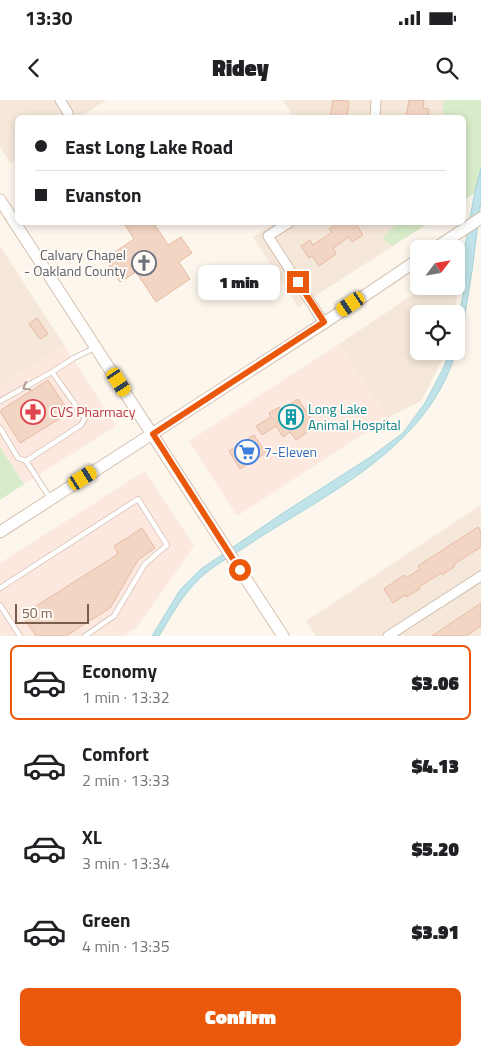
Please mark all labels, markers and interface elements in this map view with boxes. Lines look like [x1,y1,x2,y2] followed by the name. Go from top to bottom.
[25,3,72,32] text: 13:30
[212,51,269,85] text: Ridey
[20,54,48,82] icon: back
[433,54,461,82] icon: search
[65,132,233,161] text: East Long Lake Road
[65,180,142,209] text: Evanston
[410,240,465,295] north arrow
[410,240,465,360] map controls
[24,244,126,281] place label: Calvary Chapel - Oakland County
[131,250,157,276] church icon: Calvary Chapel - Oakland County
[198,264,280,300] callout: 1 min
[219,270,259,294] text: 1 min
[287,271,309,293] route end
[334,289,367,319] car
[410,305,465,360] button: locate
[104,365,133,399] car
[22,381,31,391] one-way arrow
[308,398,401,435] place label: Long Lake Animal Hospital
[20,399,46,425] pharmacy icon: CVS Pharmacy
[50,401,136,422] place label: CVS Pharmacy
[278,404,304,430] building icon: Long Lake Animal Hospital
[234,439,260,465] supermarket icon: 7-Eleven
[264,441,317,462] place label: 7-Eleven
[66,464,99,492] car
[229,559,251,581] route start
[15,601,89,624] scale bar
[22,602,52,623] text: 50 m
[82,656,157,685] text: Economy
[22,660,67,705] icon: car
[412,668,459,697] text: $3.06
[82,685,170,709] text: 1 min · 13:32
[82,739,149,768] text: Comfort
[22,743,67,788] icon: car
[412,751,459,780] text: $4.13
[82,768,170,792] text: 2 min · 13:33
[82,822,102,851] text: XL
[22,826,67,871] icon: car
[412,834,459,863] text: $5.20
[82,851,170,875] text: 3 min · 13:34
[82,905,131,934] text: Green
[22,909,67,954] icon: car
[412,917,459,946] text: $3.91
[82,934,170,958] text: 4 min · 13:35
[20,988,461,1046] button: Confirm

